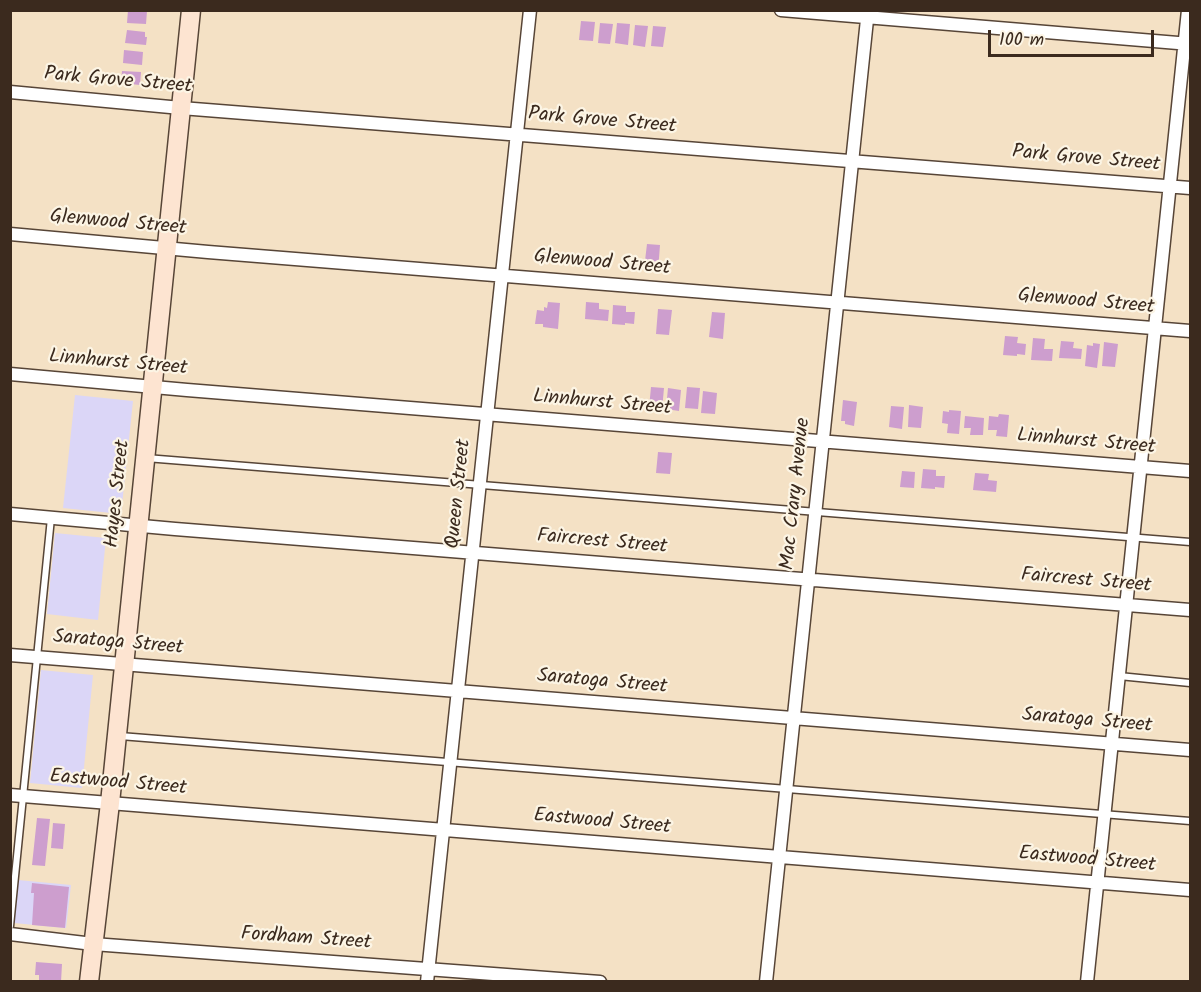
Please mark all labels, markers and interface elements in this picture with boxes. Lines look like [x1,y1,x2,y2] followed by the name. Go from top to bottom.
[991,18,1158,56] scale bar
[999,26,1044,55] text: 100 m
[43,64,193,100] street label: Park Grove Street
[527,104,677,140] street label: Park Grove Street
[1011,142,1161,178] street label: Park Grove Street
[49,206,187,242] street label: Glenwood Street
[533,246,671,282] street label: Glenwood Street
[1017,285,1155,321] street label: Glenwood Street
[48,346,188,382] street label: Linnhurst Street
[532,386,672,422] street label: Linnhurst Street
[777,417,817,571] street label: Mac Crary Avenue
[1016,425,1156,461] street label: Linnhurst Street
[442,438,478,550] street label: Queen Street
[101,439,137,549] street label: Hayes Street
[536,525,668,561] street label: Faircrest Street
[1020,564,1152,600] street label: Faircrest Street
[52,626,184,662] street label: Saratoga Street
[536,665,668,701] street label: Saratoga Street
[1021,704,1153,740] street label: Saratoga Street
[48,766,188,802] street label: Eastwood Street
[532,805,672,841] street label: Eastwood Street
[1017,843,1157,879] street label: Eastwood Street
[240,923,372,957] street label: Fordham Street

